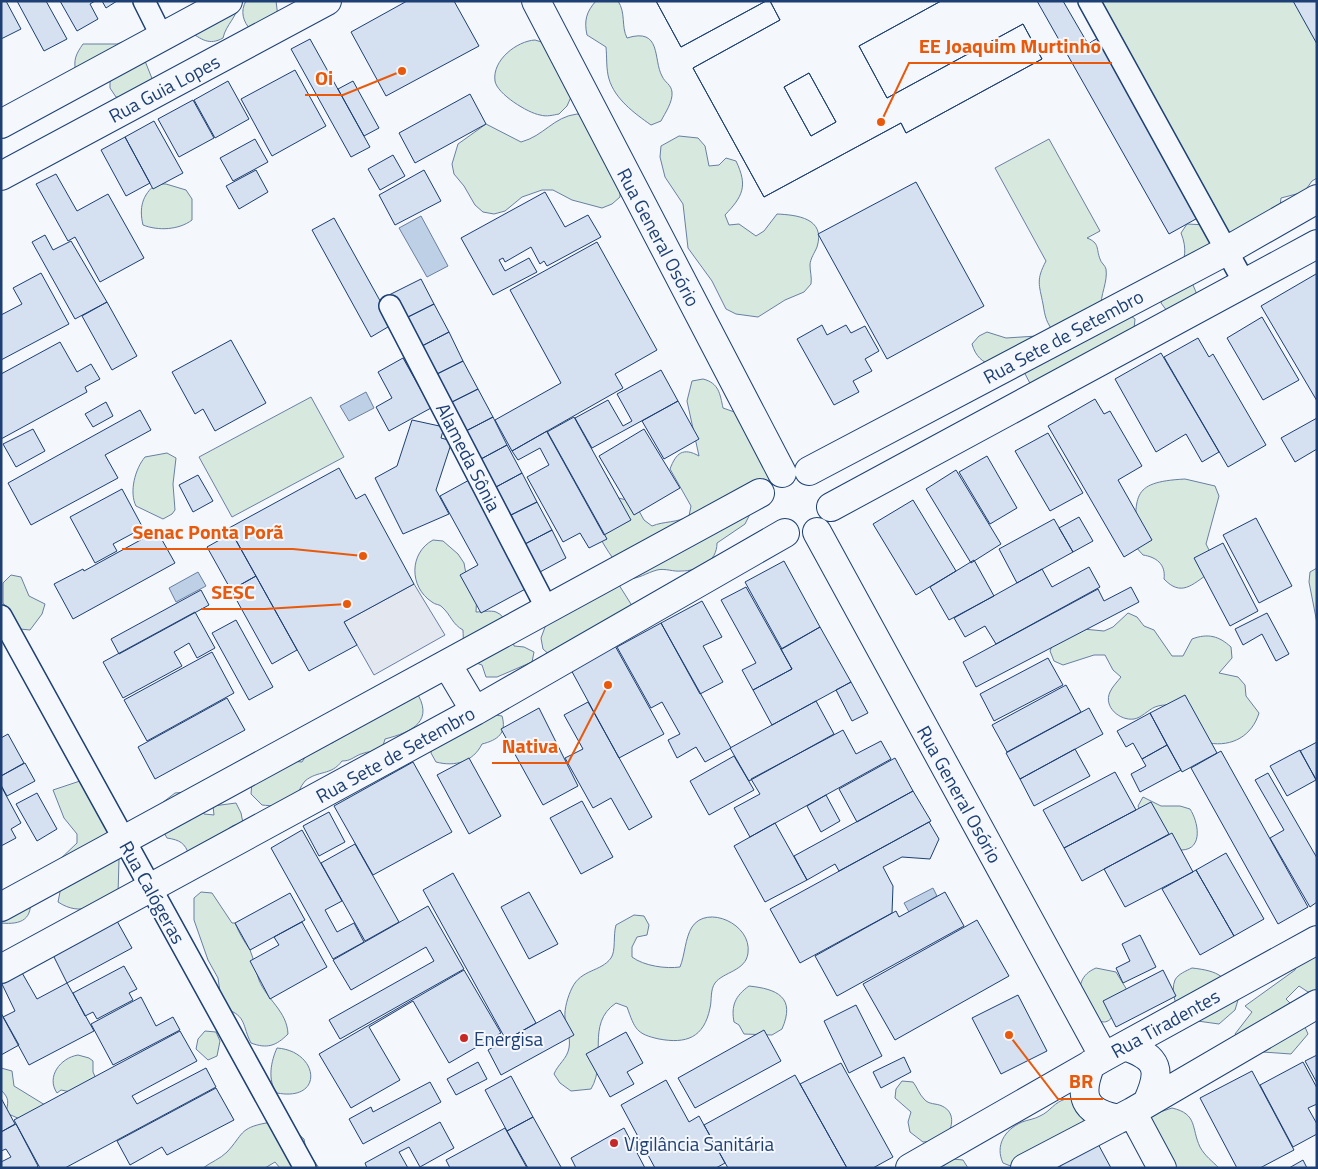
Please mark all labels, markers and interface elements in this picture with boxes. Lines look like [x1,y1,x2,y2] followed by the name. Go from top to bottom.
[909,28,1112,63] callout: EE Joaquim Murtinho
[919,30,1101,61] text: EE Joaquim Murtinho
[103,46,225,130] street label: Rua Guia Lopes
[305,60,343,95] callout: Oi
[315,62,333,93] text: Oi
[610,162,708,312] street label: Rua General Osório
[978,281,1148,391] street label: Rua Sete de Setembro
[429,398,509,517] street label: Alameda Sônia
[122,514,293,549] callout: Senac Ponta Porã
[132,516,284,547] text: Senac Ponta Porã
[201,574,265,609] callout: SESC
[211,576,255,607] text: SESC
[310,698,480,810] street label: Rua Sete de Setembro
[910,720,1010,868] street label: Rua General Osório
[492,728,568,763] callout: Nativa
[502,730,558,761] text: Nativa
[113,835,193,949] street label: Rua Calógeras
[1105,981,1225,1065] street label: Rua Tiradentes
[474,1024,544,1053] place label: Energisa
[458,1032,470,1044] marker: Energisa
[1058,1064,1103,1099] callout: BR
[1069,1065,1093,1096] text: BR
[624,1129,775,1158] place label: Vigilância Sanitária
[608,1137,620,1149] marker: Vigilância Sanitária

